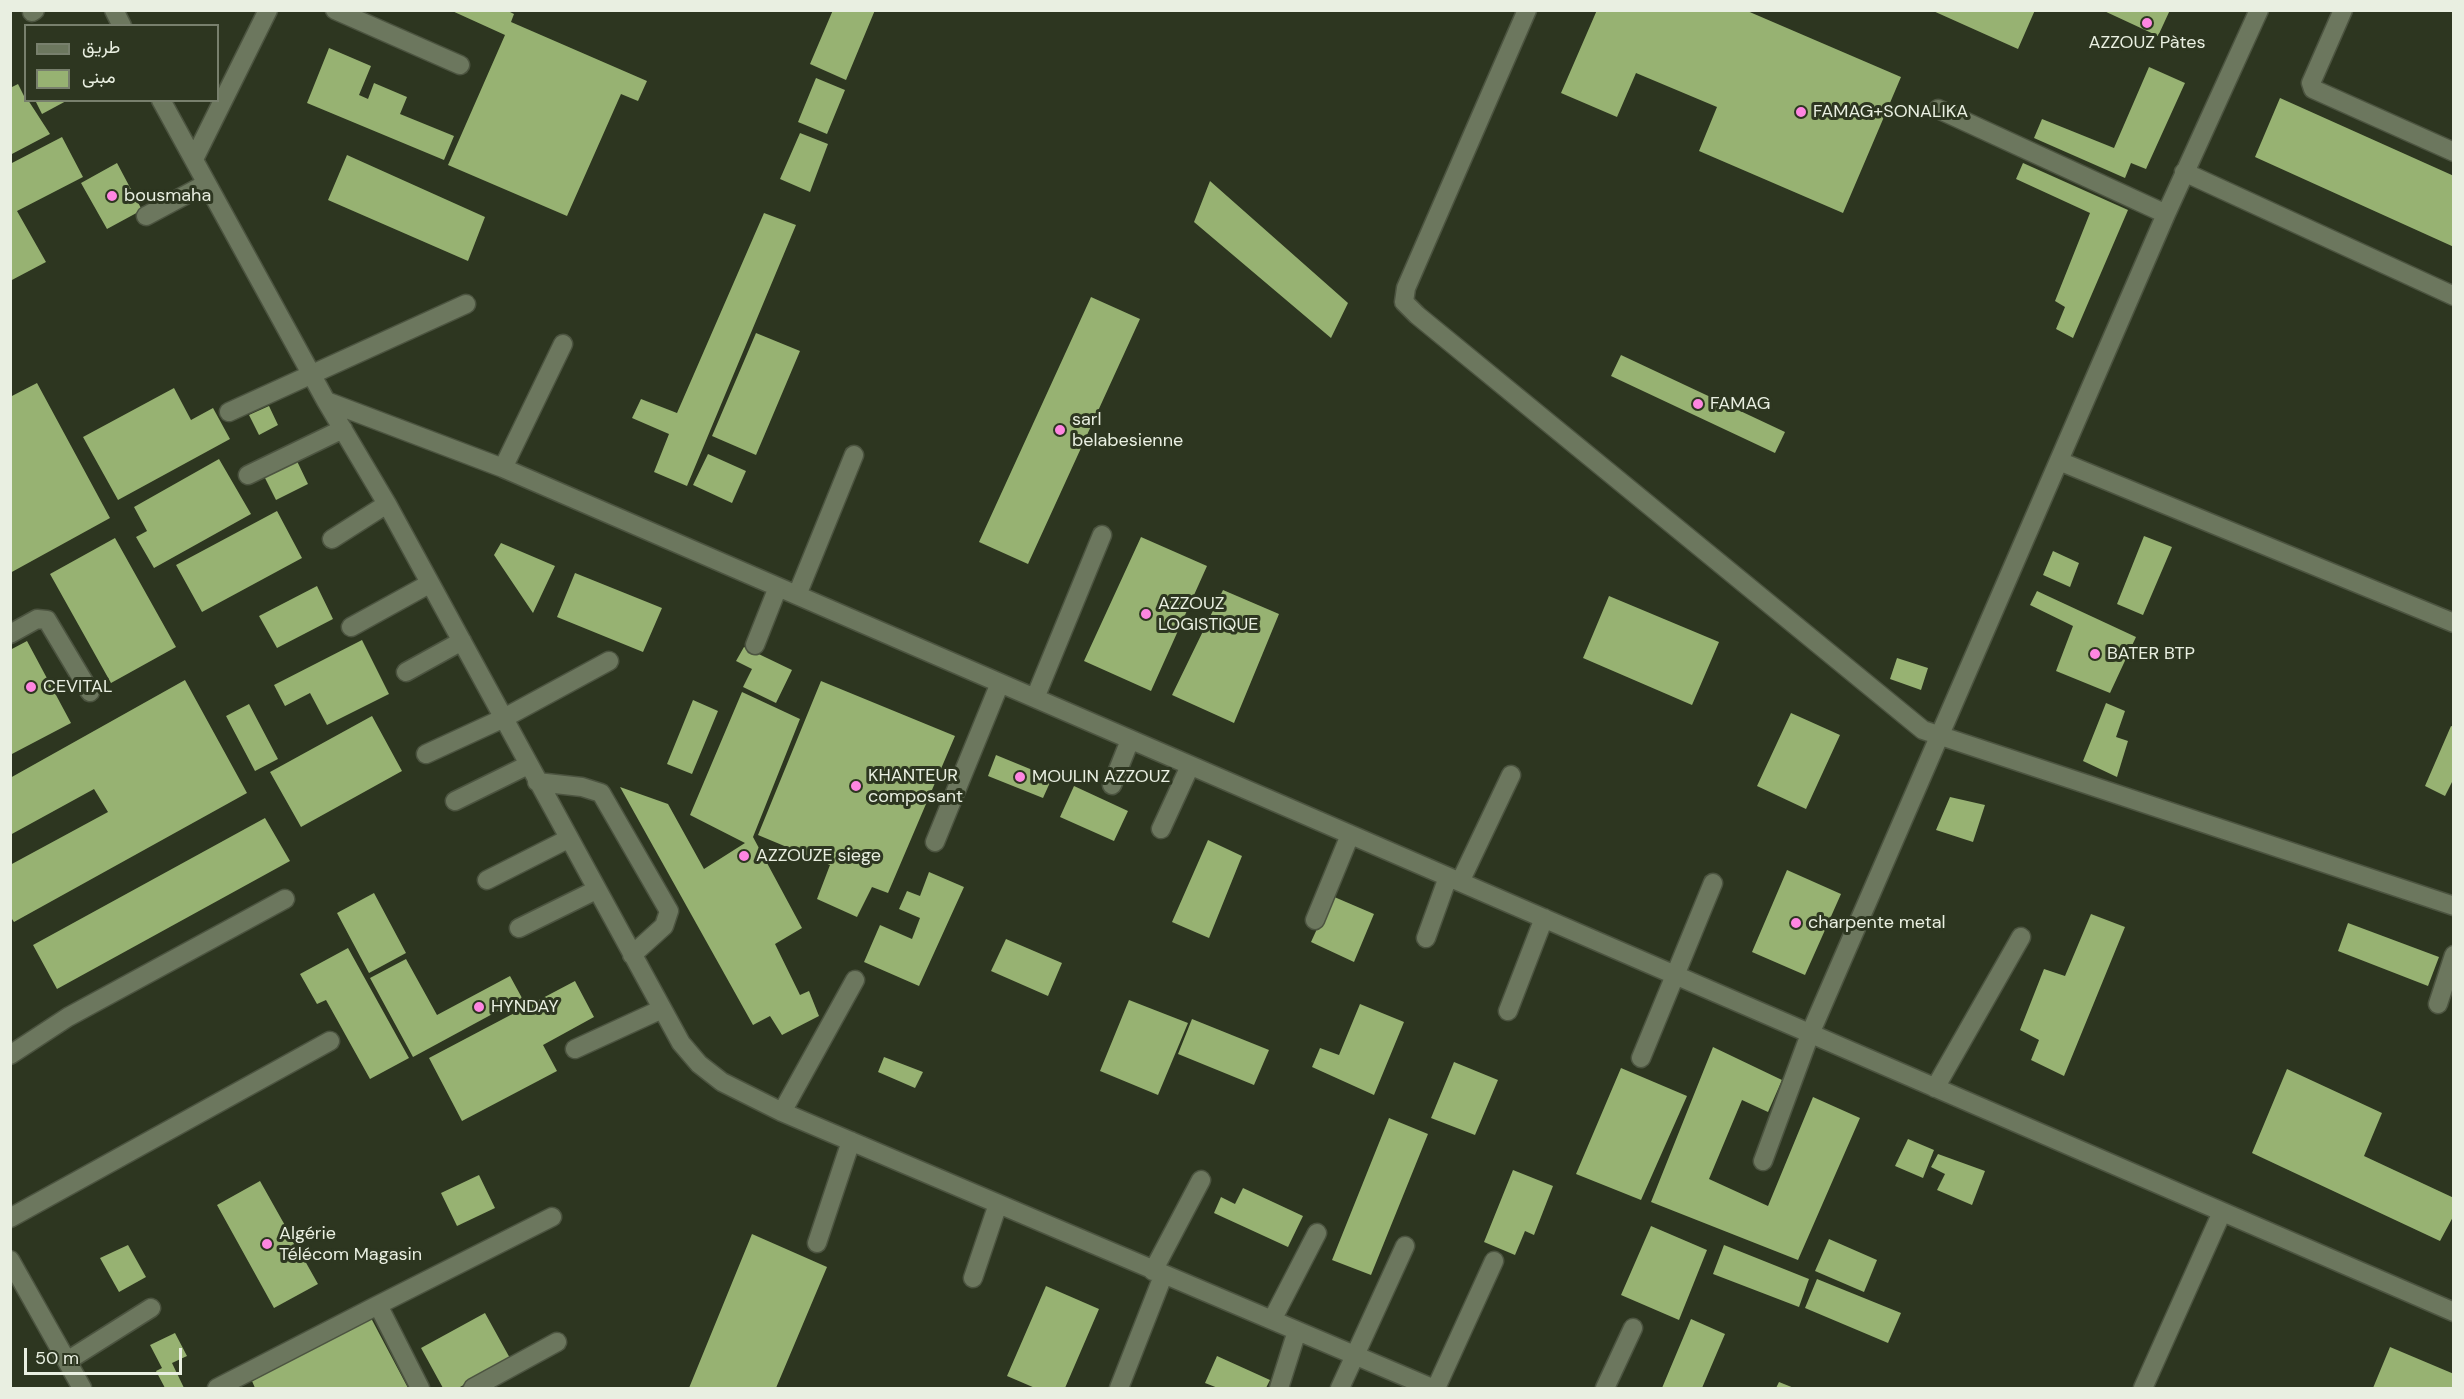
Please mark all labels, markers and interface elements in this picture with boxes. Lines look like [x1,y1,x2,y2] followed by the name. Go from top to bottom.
[2140,16,2154,30] marker: AZZOUZ Pàtes
[24,24,219,102] legend
[2089,32,2205,54] place label: AZZOUZ Pàtes
[82,35,120,59] text: طريق
[82,65,116,89] text: مبنى
[1813,101,1968,123] place label: FAMAG+SONALIKA
[1794,105,1808,119] marker: FAMAG+SONALIKA
[124,185,211,207] place label: bousmaha
[105,189,119,203] marker: bousmaha
[1710,393,1770,415] place label: FAMAG
[1691,397,1705,411] marker: FAMAG
[1072,409,1183,452] place label: sarl belabesienne
[1053,423,1067,437] marker: sarl belabesienne
[1158,593,1258,636] place label: AZZOUZ LOGISTIQUE
[1139,607,1153,621] marker: AZZOUZ LOGISTIQUE
[2107,643,2195,665] place label: BATER BTP
[2088,647,2102,661] marker: BATER BTP
[43,676,112,698] place label: CEVITAL
[24,680,38,694] marker: CEVITAL
[868,765,963,808] place label: KHANTEUR composant
[1032,766,1170,788] place label: MOULIN AZZOUZ
[1013,770,1027,784] marker: MOULIN AZZOUZ
[849,779,863,793] marker: KHANTEUR composant
[756,845,881,867] place label: AZZOUZE siege
[737,849,751,863] marker: AZZOUZE siege
[1808,912,1946,934] place label: charpente metal
[1789,916,1803,930] marker: charpente metal
[491,996,559,1018] place label: HYNDAY
[472,1000,486,1014] marker: HYNDAY
[279,1223,422,1266] place label: Algérie Télécom Magasin
[260,1237,274,1251] marker: Algérie Télécom Magasin
[27,1336,184,1374] scale bar
[35,1346,79,1370] text: 50 m

